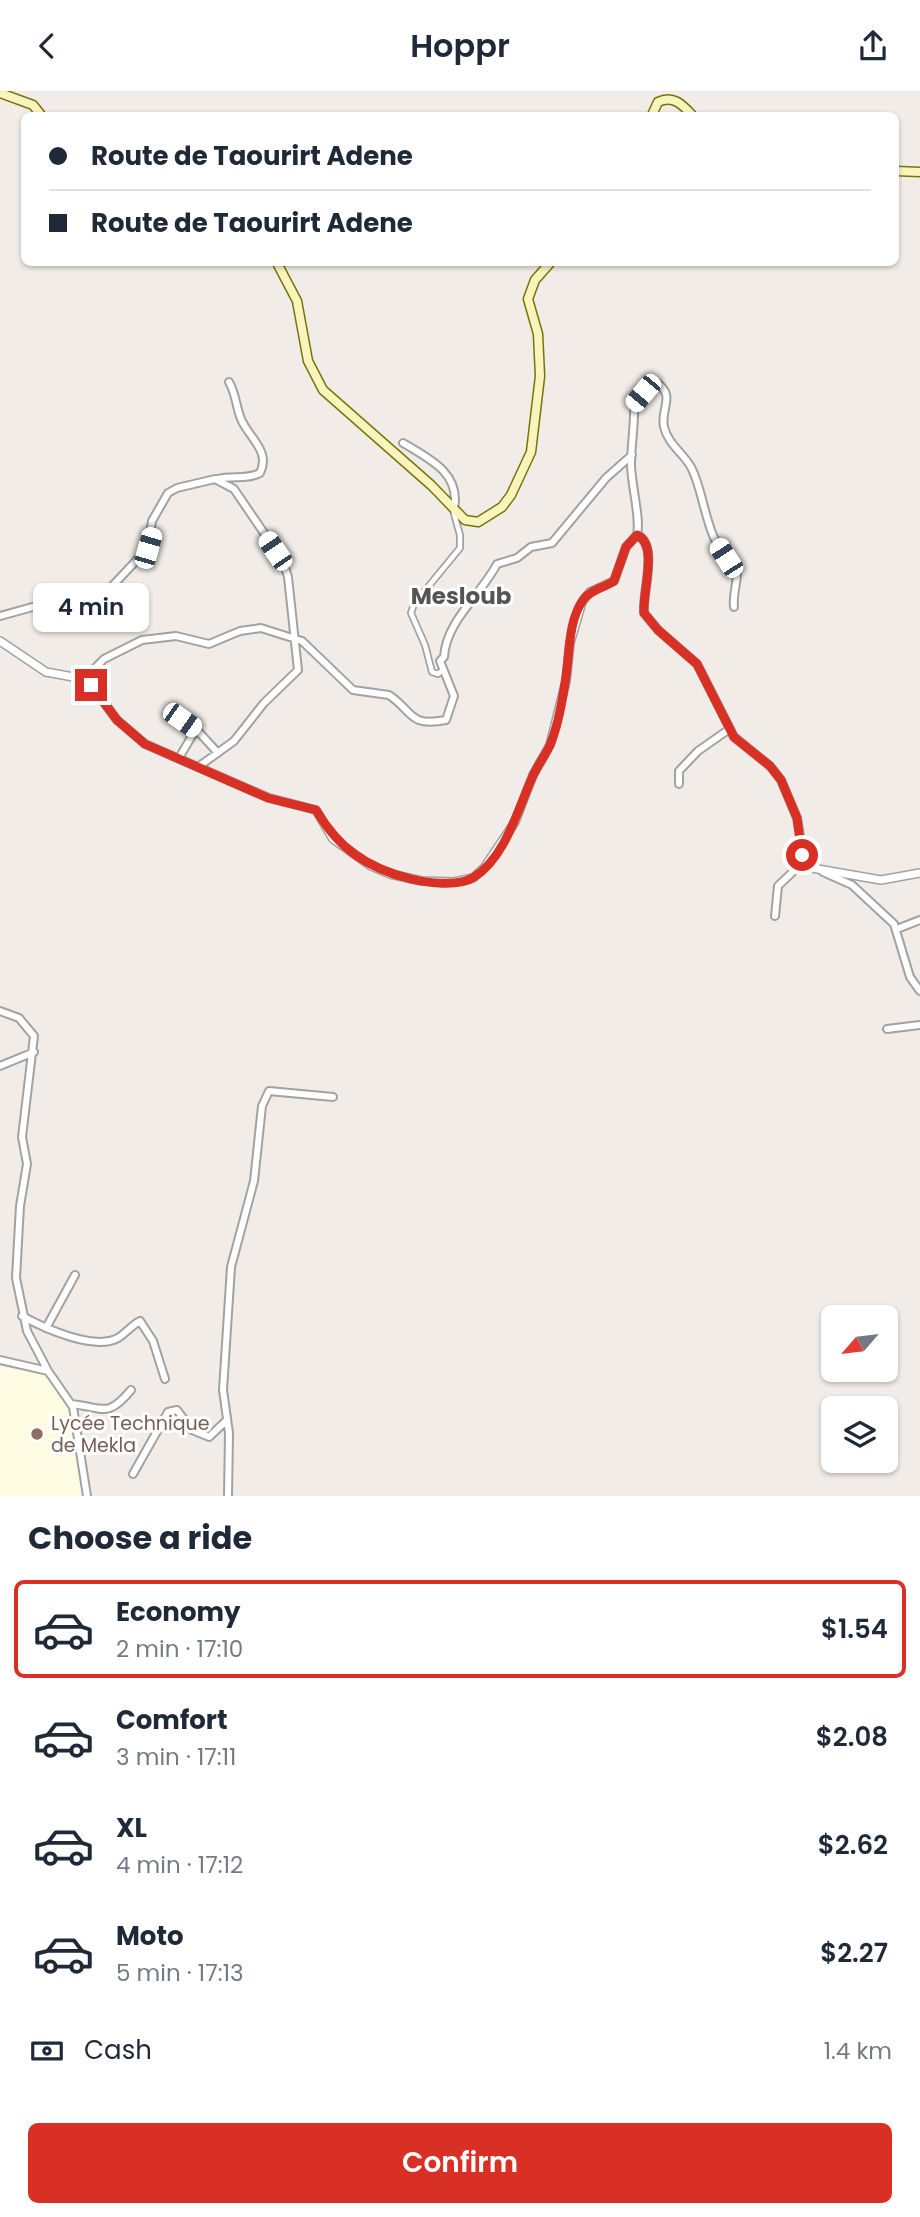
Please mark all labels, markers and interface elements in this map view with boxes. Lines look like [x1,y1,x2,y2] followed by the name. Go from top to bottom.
[410,23,510,68] text: Hoppr
[28,27,66,65] icon: back
[854,27,892,65] icon: share
[91,138,413,174] text: Route de Taourirt Adene
[91,205,413,241] text: Route de Taourirt Adene
[622,370,665,416] car
[133,525,164,571] car
[255,528,296,574] car
[706,535,747,581] car
[411,580,511,612] district label: Mesloub
[33,583,149,633] callout: 4 min
[58,591,124,623] text: 4 min
[75,669,107,701] route end
[159,699,206,741] car
[786,839,818,871] route start
[821,1305,898,1383] north arrow
[821,1305,898,1473] map controls
[821,1396,898,1473] button: layers
[51,1410,209,1459] place label: Lycée Technique de Mekla
[29,1426,45,1442] marker: Lycée Technique de Mekla
[28,1515,252,1560] text: Choose a ride
[116,1594,240,1630] text: Economy
[32,1598,95,1661] icon: car
[821,1611,888,1647] text: $1.54
[116,1633,243,1665] text: 2 min · 17:10
[116,1702,228,1738] text: Comfort
[32,1706,95,1769] icon: car
[816,1719,888,1755] text: $2.08
[116,1741,236,1773] text: 3 min · 17:11
[116,1810,147,1846] text: XL
[32,1814,95,1877] icon: car
[818,1827,888,1863] text: $2.62
[116,1849,243,1881] text: 4 min · 17:12
[116,1918,184,1954] text: Moto
[32,1922,95,1985] icon: car
[820,1935,888,1971] text: $2.27
[116,1957,244,1989] text: 5 min · 17:13
[28,2032,66,2070] icon: cash
[84,2032,152,2068] text: Cash
[824,2035,892,2067] text: 1.4 km
[28,2123,892,2203] button: Confirm

